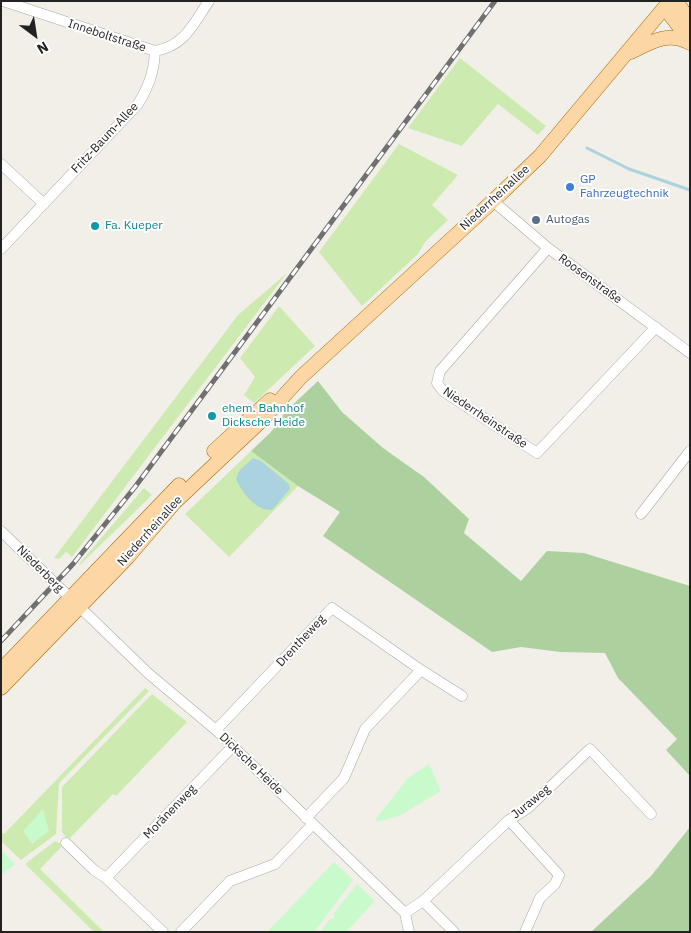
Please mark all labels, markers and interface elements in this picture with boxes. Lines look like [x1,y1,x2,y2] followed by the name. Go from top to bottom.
[10,10,60,60] north arrow
[66,17,148,55] street label: Inneboltstraße
[34,38,52,58] text: N
[68,100,142,176] street label: Fritz-Baum-Allee
[457,162,533,234] street label: Niederrheinallee
[580,173,669,201] place label: GP Fahrzeugtechnik
[564,181,576,193] marker: GP Fahrzeugtechnik
[546,213,590,227] place label: Autogas
[530,214,542,226] marker: Autogas
[105,219,163,233] place label: Fa. Kueper
[89,220,101,232] marker: Fa. Kueper
[555,251,625,307] street label: Roosenstraße
[440,384,530,452] street label: Niederrheinstraße
[222,402,305,430] place label: ehem. Bahnhof Dicksche Heide
[206,410,218,422] marker: ehem. Bahnhof Dicksche Heide
[115,493,185,569] street label: Niederrheinallee
[14,543,66,595] street label: Niederberg
[273,612,329,670] street label: Drentheweg
[216,730,286,798] street label: Dicksche Heide
[141,782,199,842] street label: Moränenweg
[509,782,553,822] street label: Juraweg

